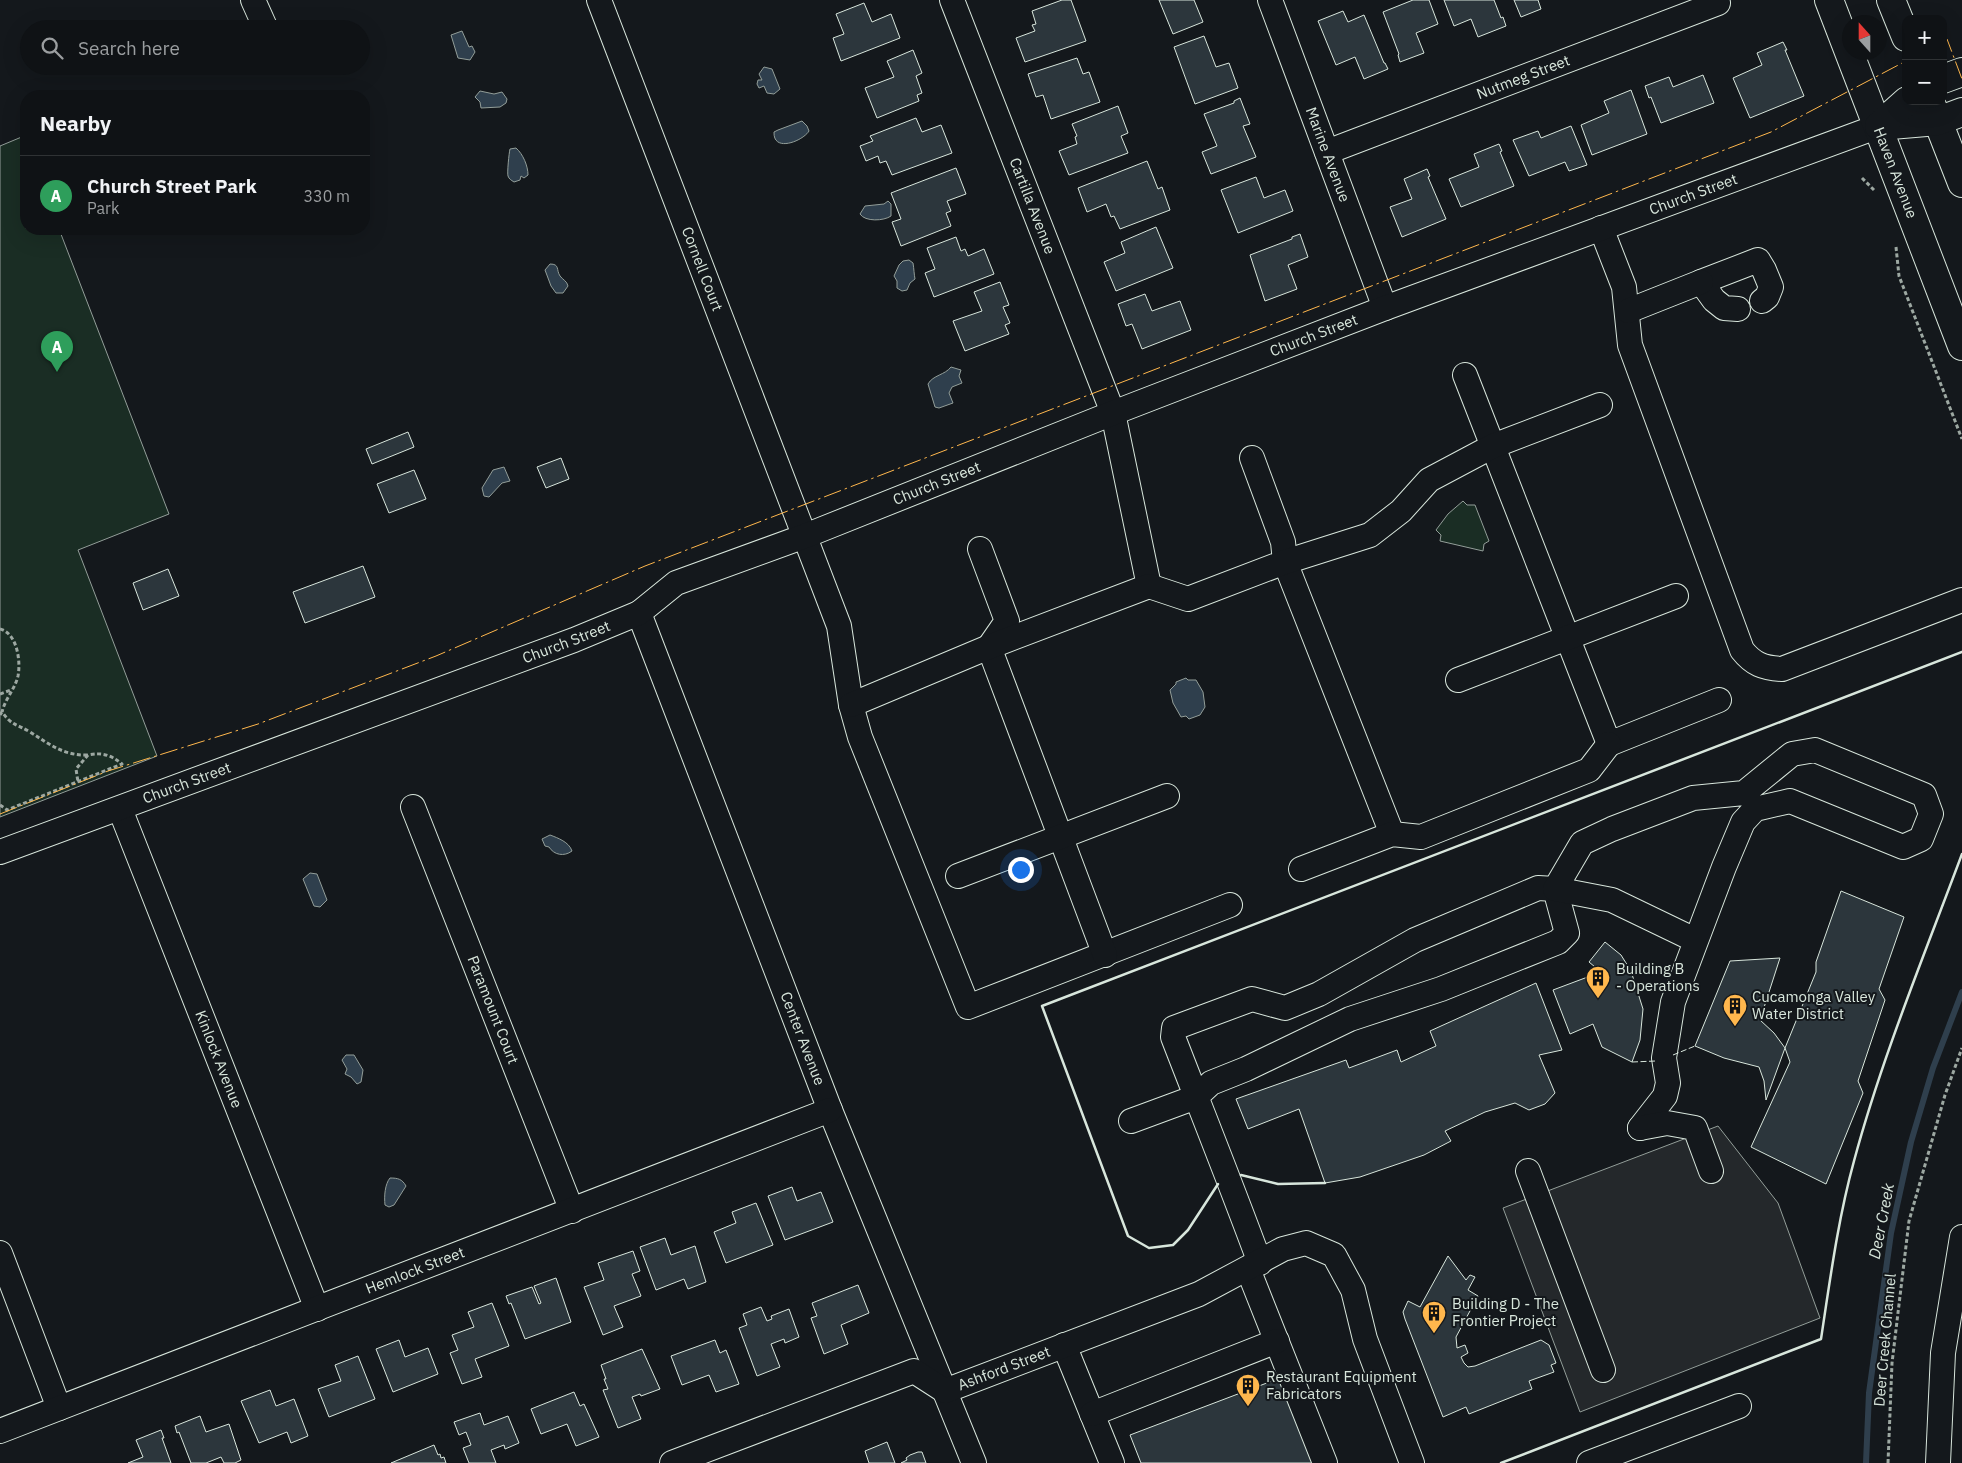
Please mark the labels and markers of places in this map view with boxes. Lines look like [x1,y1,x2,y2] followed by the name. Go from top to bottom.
[41,331,73,372] pin: A
[1616,959,1700,995] place label: Building B - Operations
[1585,965,1611,999] building icon: Building B - Operations
[1752,987,1876,1023] place label: Cucamonga Valley Water District
[1722,993,1748,1027] building icon: Cucamonga Valley Water District
[1452,1294,1559,1330] place label: Building D - The Frontier Project
[1421,1300,1447,1334] building icon: Building D - The Frontier Project
[1266,1367,1417,1403] place label: Restaurant Equipment Fabricators
[1235,1373,1261,1407] building icon: Restaurant Equipment Fabricators

